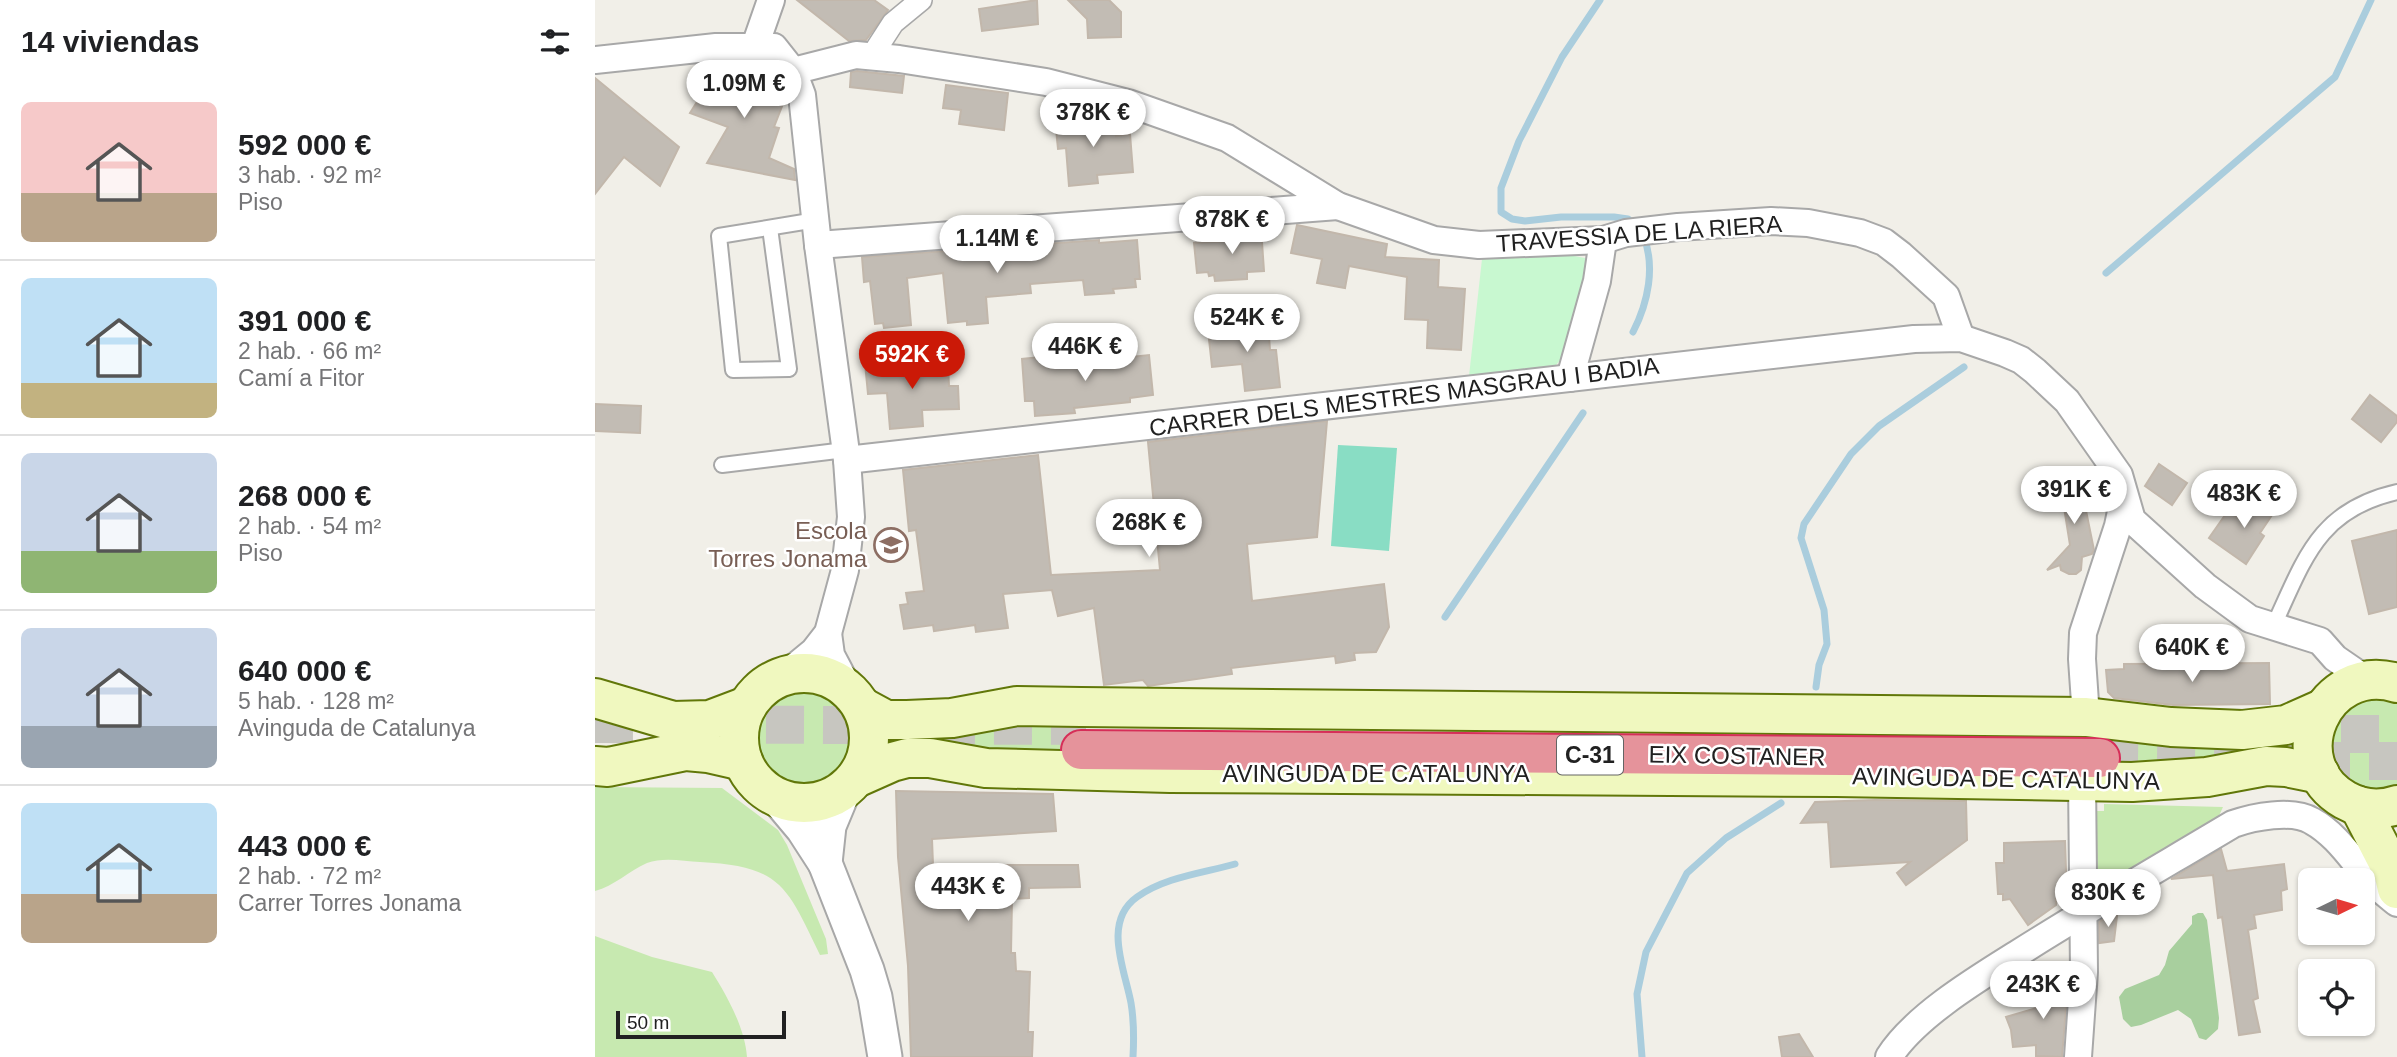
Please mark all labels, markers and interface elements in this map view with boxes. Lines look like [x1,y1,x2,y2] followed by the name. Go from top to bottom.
[536,23,574,61] icon: filters
[21,25,199,58] text: 14 viviendas
[679,60,809,120] pin: 1.09M €
[702,70,786,96] text: 1.09M €
[1036,90,1150,149] pin: 378K €
[1056,99,1130,125] text: 378K €
[238,128,371,161] text: 592 000 €
[77,130,161,214] icon: home
[238,162,381,188] text: 3 hab. · 92 m²
[238,189,283,215] text: Piso
[1175,196,1289,256] pin: 878K €
[1195,206,1269,232] text: 878K €
[1495,210,1783,257] street label: TRAVESSIA DE LA RIERA
[932,216,1062,275] pin: 1.14M €
[955,225,1039,251] text: 1.14M €
[1190,294,1304,354] pin: 524K €
[238,304,371,337] text: 391 000 €
[1210,304,1284,330] text: 524K €
[77,306,161,390] icon: home
[1028,324,1142,383] pin: 446K €
[855,332,969,391] pin: 592K €
[1048,333,1122,359] text: 446K €
[238,338,381,364] text: 2 hab. · 66 m²
[875,341,949,367] text: 592K €
[1147,352,1660,441] street label: CARRER DELS MESTRES MASGRAU I BADIA
[238,365,365,391] text: Camí a Fitor
[2017,466,2131,526] pin: 391K €
[2187,470,2301,530] pin: 483K €
[2037,476,2111,502] text: 391K €
[238,479,371,512] text: 268 000 €
[2207,480,2281,506] text: 483K €
[77,481,161,565] icon: home
[1092,500,1206,559] pin: 268K €
[1112,509,1186,535] text: 268K €
[238,513,381,539] text: 2 hab. · 54 m²
[708,517,868,572] place label: Escola Torres Jonama
[872,526,910,564] school or university icon: Escola Torres Jonama
[238,540,283,566] text: Piso
[2135,624,2249,684] pin: 640K €
[2155,634,2229,660] text: 640K €
[238,654,371,687] text: 640 000 €
[77,656,161,740] icon: home
[238,688,394,714] text: 5 hab. · 128 m²
[238,715,475,741] text: Avinguda de Catalunya
[1557,736,1623,775] road number: C-31
[1648,740,1826,771] street label: EIX COSTANER
[1222,760,1530,787] street label: AVINGUDA DE CATALUNYA
[1852,762,2160,795] street label: AVINGUDA DE CATALUNYA
[238,829,371,862] text: 443 000 €
[77,831,161,915] icon: home
[238,863,381,889] text: 2 hab. · 72 m²
[911,864,1025,923] pin: 443K €
[2298,868,2375,945] north arrow
[2298,868,2375,1036] map controls
[2051,870,2165,929] pin: 830K €
[931,873,1005,899] text: 443K €
[2071,879,2145,905] text: 830K €
[238,890,461,916] text: Carrer Torres Jonama
[2298,959,2375,1036] button: locate
[1986,962,2100,1021] pin: 243K €
[2006,971,2080,997] text: 243K €
[616,1008,786,1040] scale bar
[627,1012,669,1033] text: 50 m

